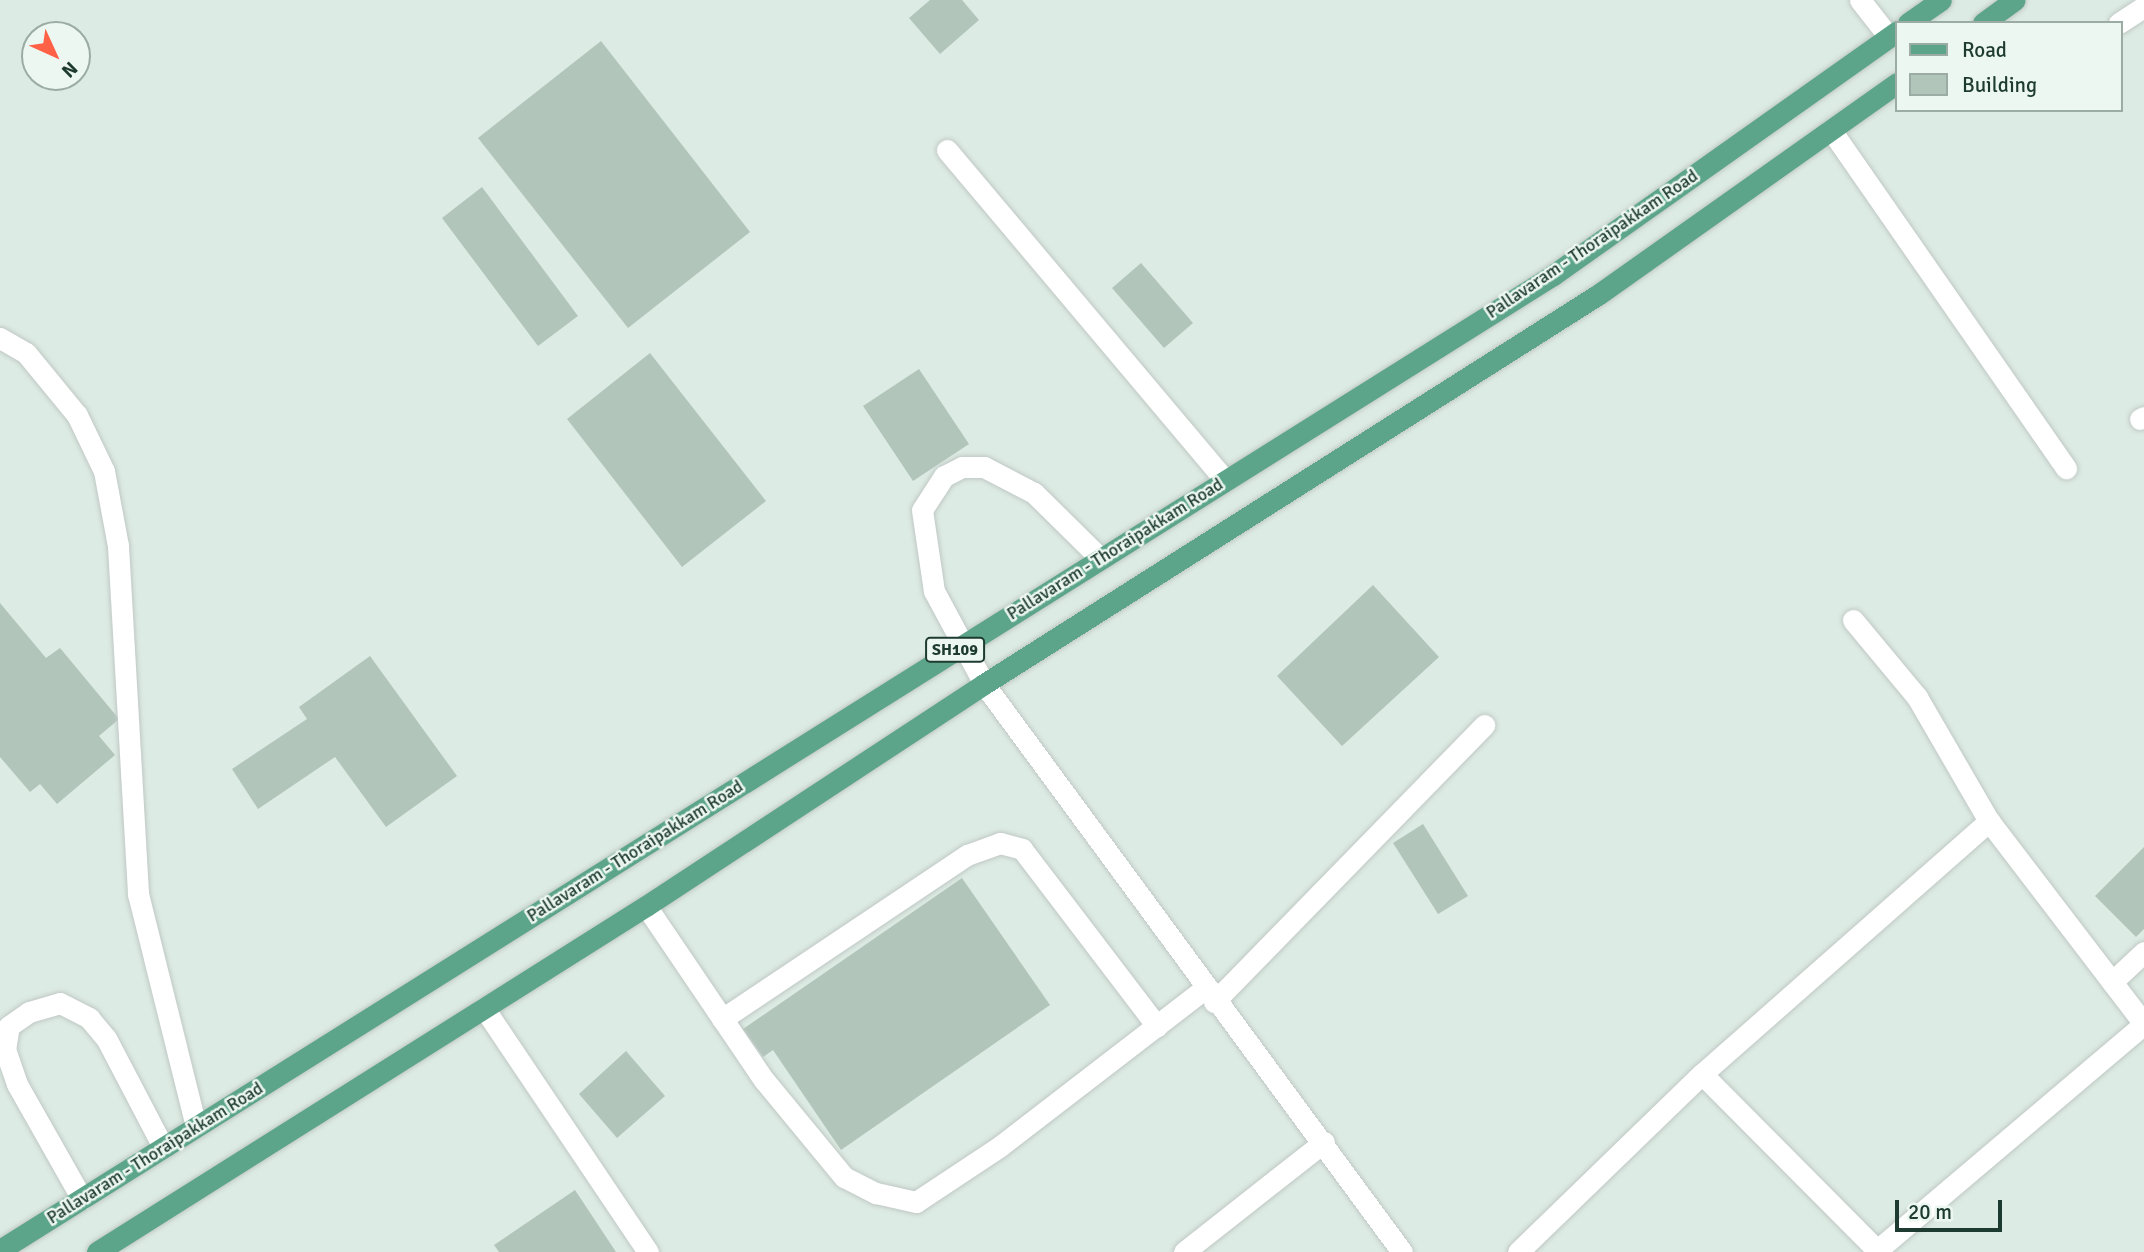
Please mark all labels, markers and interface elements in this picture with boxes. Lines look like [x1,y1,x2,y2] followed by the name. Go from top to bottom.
[21,21,91,91] north arrow
[1896,21,2123,112] legend
[1962,37,2007,63] text: Road
[56,56,83,83] text: N
[1962,72,2037,98] text: Building
[1482,165,1702,323] street label: Pallavaram - Thoraipakkam Road
[1003,473,1227,625] street label: Pallavaram - Thoraipakkam Road
[923,638,986,663] road number: SH109
[523,775,747,927] street label: Pallavaram - Thoraipakkam Road
[43,1077,267,1229] street label: Pallavaram - Thoraipakkam Road
[1899,1186,2006,1230] scale bar
[1908,1199,1952,1225] text: 20 m

